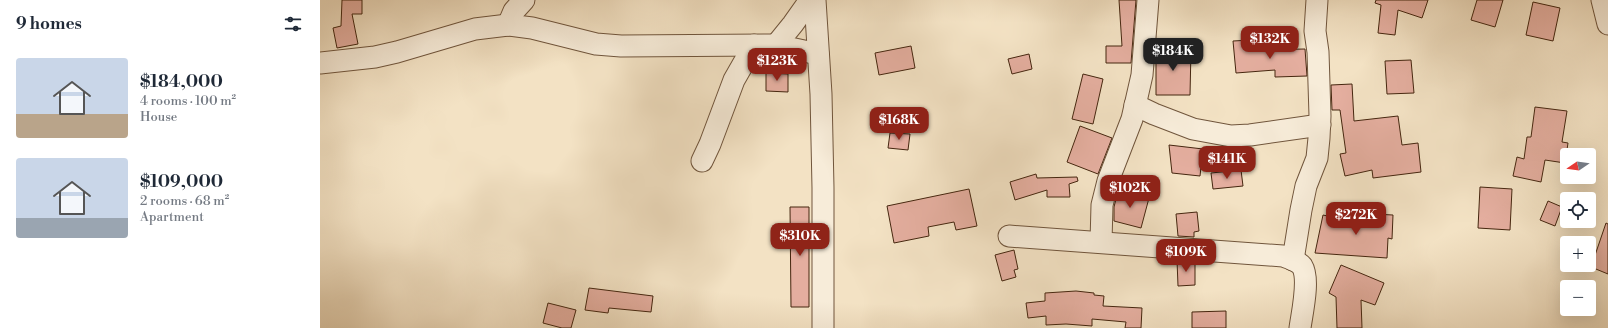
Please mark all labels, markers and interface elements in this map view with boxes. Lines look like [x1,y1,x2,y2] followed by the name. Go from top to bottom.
[16,13,82,35] text: 9 homes
[282,13,304,35] icon: filters
[1242,26,1298,60] pin: $132K
[1250,31,1290,47] text: $132K
[1145,38,1201,72] pin: $184K
[1152,43,1194,59] text: $184K
[749,48,805,82] pin: $123K
[757,53,797,69] text: $123K
[140,71,223,93] text: $184,000
[48,74,96,122] icon: home
[140,93,236,109] text: 4 rooms · 100 m²
[871,107,927,141] pin: $168K
[140,109,177,125] text: House
[879,112,919,128] text: $168K
[1199,146,1255,180] pin: $141K
[1560,148,1596,184] north arrow
[1560,148,1596,316] map controls
[1208,151,1246,167] text: $141K
[140,171,223,193] text: $109,000
[48,174,96,222] icon: home
[1102,175,1158,209] pin: $102K
[1109,180,1151,196] text: $102K
[1560,192,1596,228] button: locate
[140,193,229,209] text: 2 rooms · 68 m²
[1328,202,1384,236] pin: $272K
[1335,207,1377,223] text: $272K
[140,209,204,225] text: Apartment
[772,223,828,257] pin: $310K
[779,228,821,244] text: $310K
[1560,236,1596,272] button: +
[1158,239,1214,273] pin: $109K
[1165,244,1207,260] text: $109K
[1560,280,1596,316] button: −

